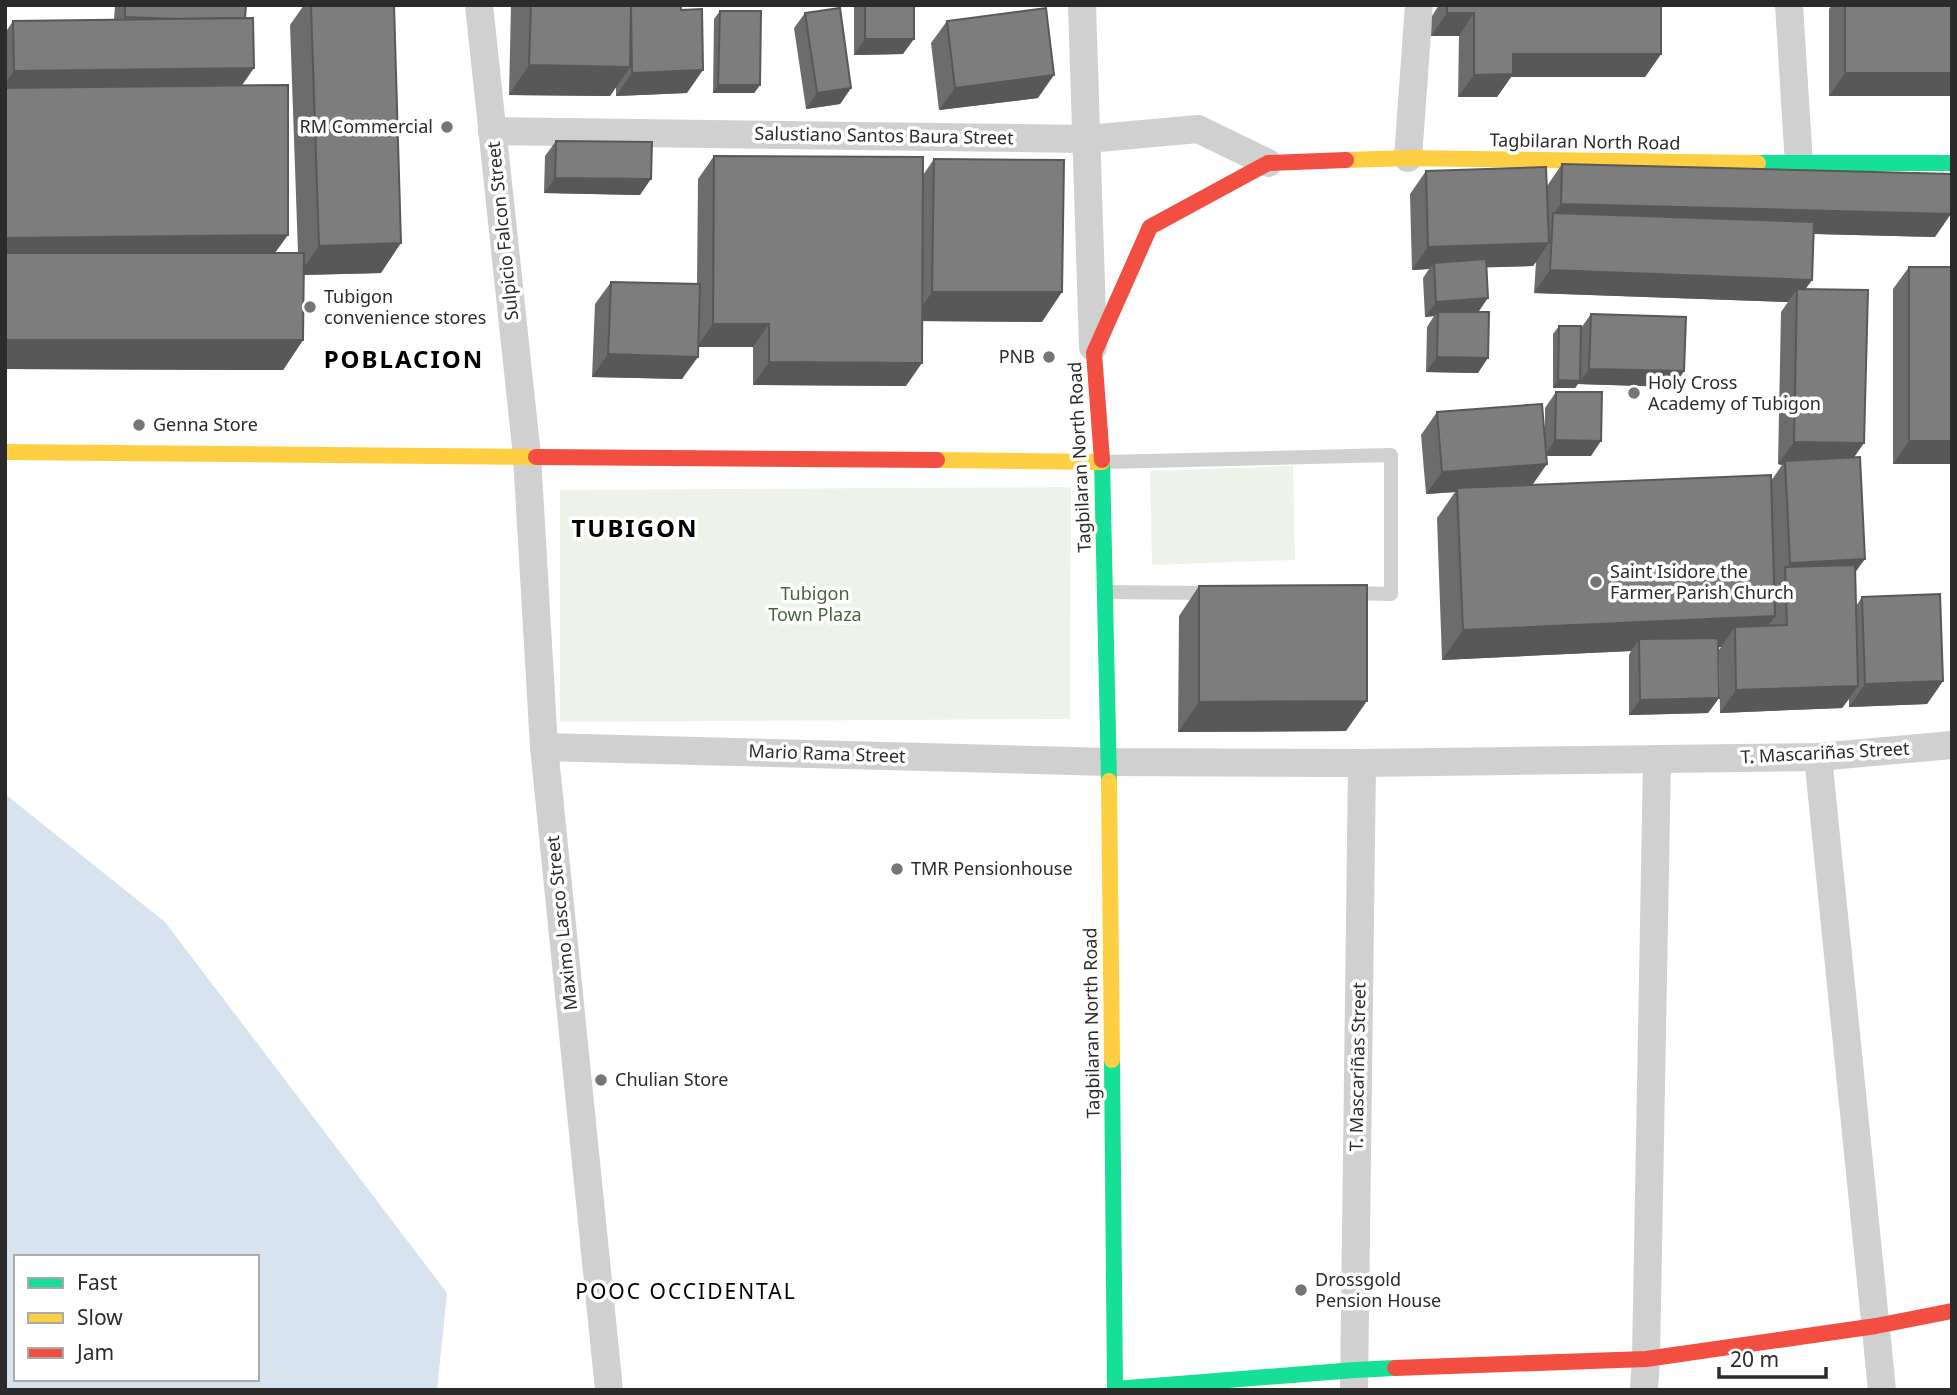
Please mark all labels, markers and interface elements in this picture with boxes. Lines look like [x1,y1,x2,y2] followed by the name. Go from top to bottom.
[300,114,433,138] place label: RM Commercial
[439,119,455,135] marker: RM Commercial
[754,121,1014,149] street label: Salustiano Santos Baura Street
[1489,127,1681,155] street label: Tagbilaran North Road
[481,140,523,322] street label: Sulpicio Falcon Street
[324,284,486,329] place label: Tubigon convenience stores
[302,299,318,315] marker: Tubigon convenience stores
[324,342,484,375] district label: POBLACION
[999,344,1035,368] place label: PNB
[1041,349,1057,365] marker: PNB
[1062,361,1096,553] street label: Tagbilaran North Road
[1648,370,1821,415] place label: Holy Cross Academy of Tubigon
[1626,385,1642,401] marker: Holy Cross Academy of Tubigon
[153,412,258,436] place label: Genna Store
[131,417,147,433] marker: Genna Store
[571,511,699,544] district label: TUBIGON
[1610,559,1794,604] place label: Saint Isidore the Farmer Parish Church
[1588,574,1604,590] marker: Saint Isidore the Farmer Parish Church
[768,581,862,626] park label: Tubigon Town Plaza
[1740,736,1910,768] street label: T. Mascariñas Street
[748,738,907,768] street label: Mario Rama Street
[540,834,582,1012] street label: Maximo Lasco Street
[911,856,1073,880] place label: TMR Pensionhouse
[889,861,905,877] marker: TMR Pensionhouse
[1077,927,1105,1119] street label: Tagbilaran North Road
[1344,982,1370,1152] street label: T. Mascariñas Street
[615,1067,728,1091] place label: Chulian Store
[593,1072,609,1088] marker: Chulian Store
[14,1255,259,1381] legend
[1315,1267,1441,1312] place label: Drossgold Pension House
[77,1268,118,1296] text: Fast
[575,1277,797,1305] district label: POOC OCCIDENTAL
[1293,1282,1309,1298] marker: Drossgold Pension House
[77,1303,123,1331] text: Slow
[1719,1336,1826,1380] scale bar
[75,1338,114,1366] text: Jam
[1730,1345,1779,1373] text: 20 m

